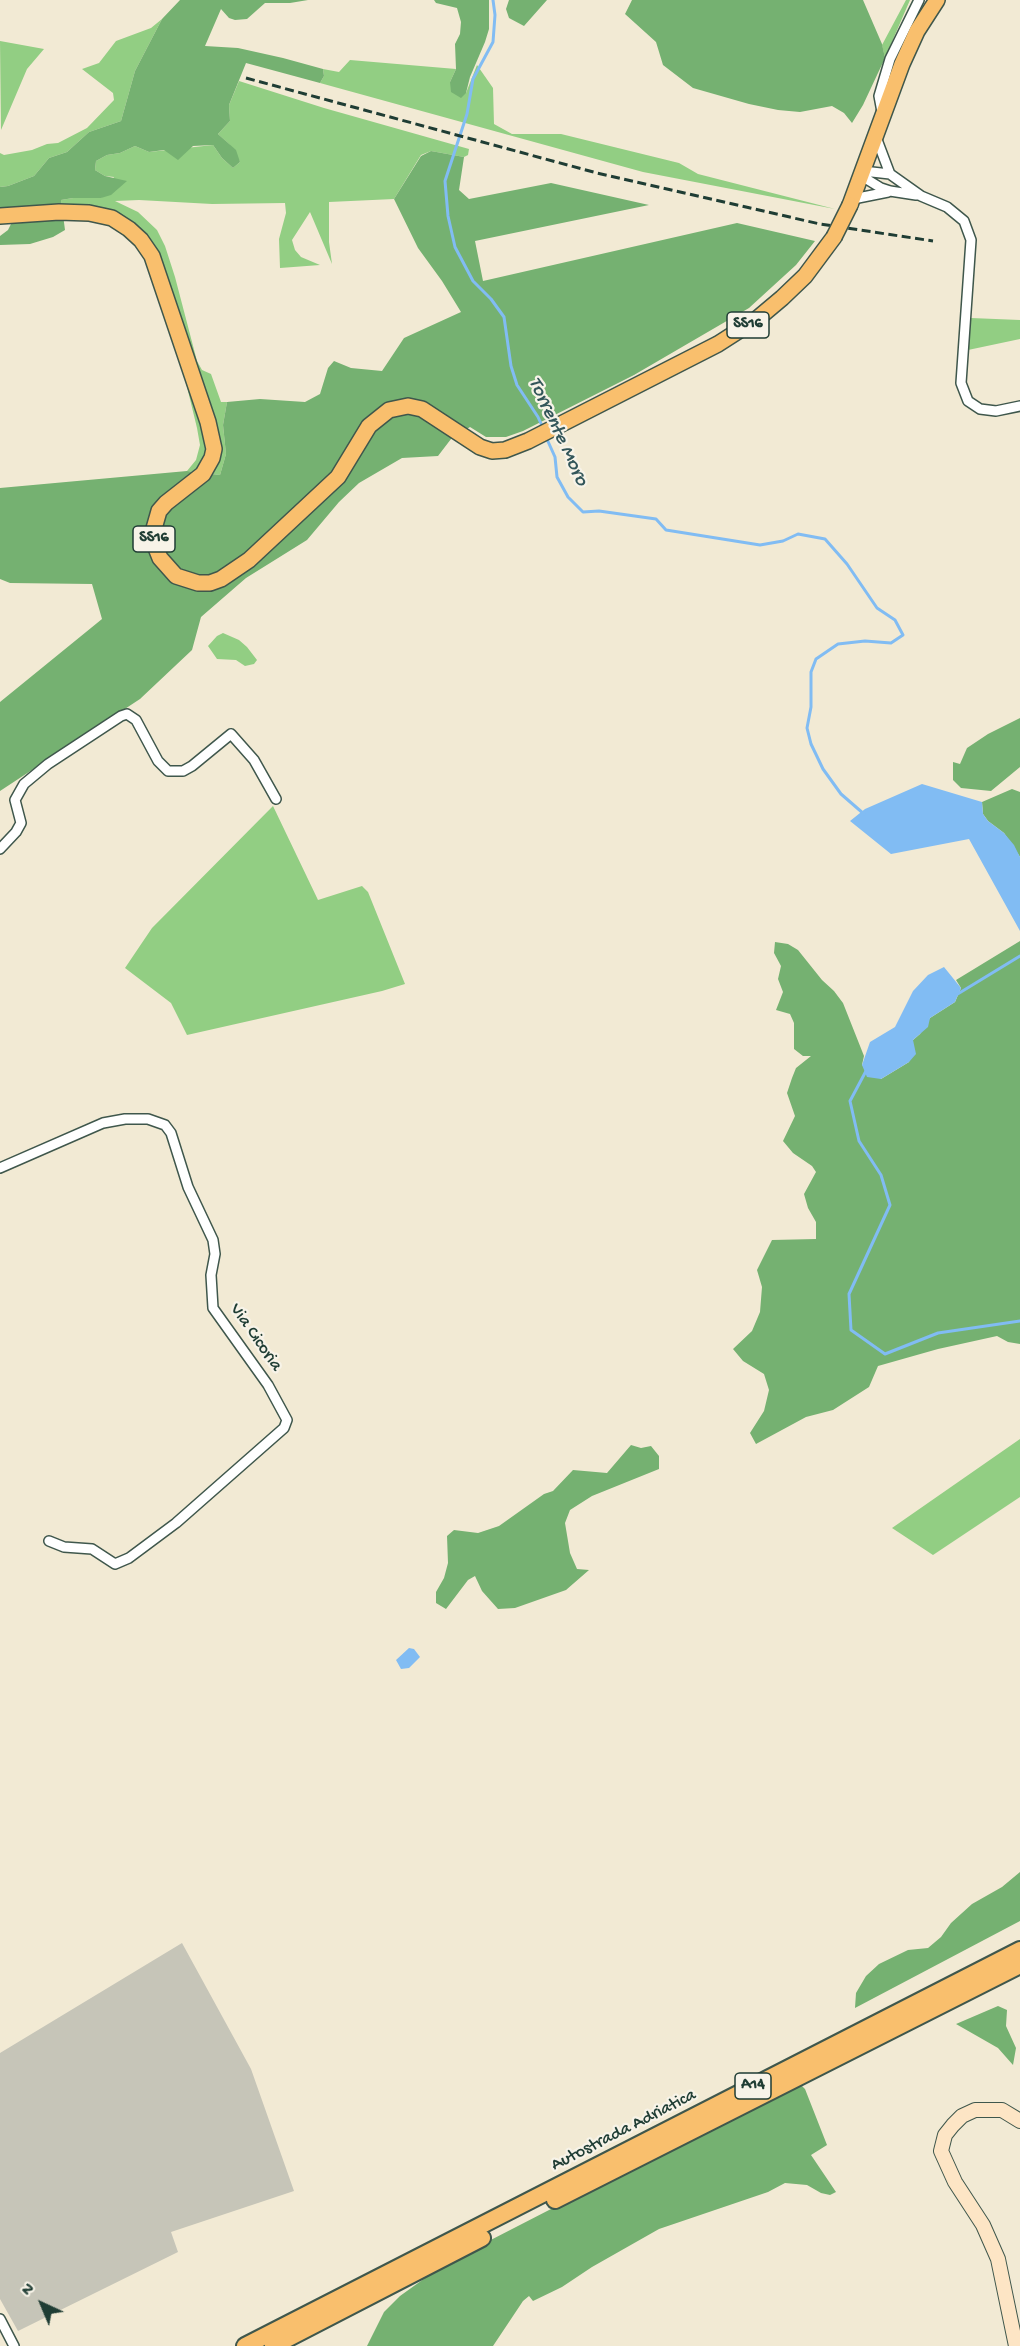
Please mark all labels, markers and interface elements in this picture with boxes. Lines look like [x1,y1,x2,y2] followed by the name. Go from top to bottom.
[727,312,769,338] road number: SS16
[521,374,593,490] water label: Torrente Moro
[133,526,175,552] road number: SS16
[224,1300,286,1376] street label: Via Cicoria
[735,2073,771,2099] road number: A14
[548,2085,700,2177] street label: Autostrada Adriatica
[12,2274,72,2334] north arrow
[19,2280,40,2301] text: N

